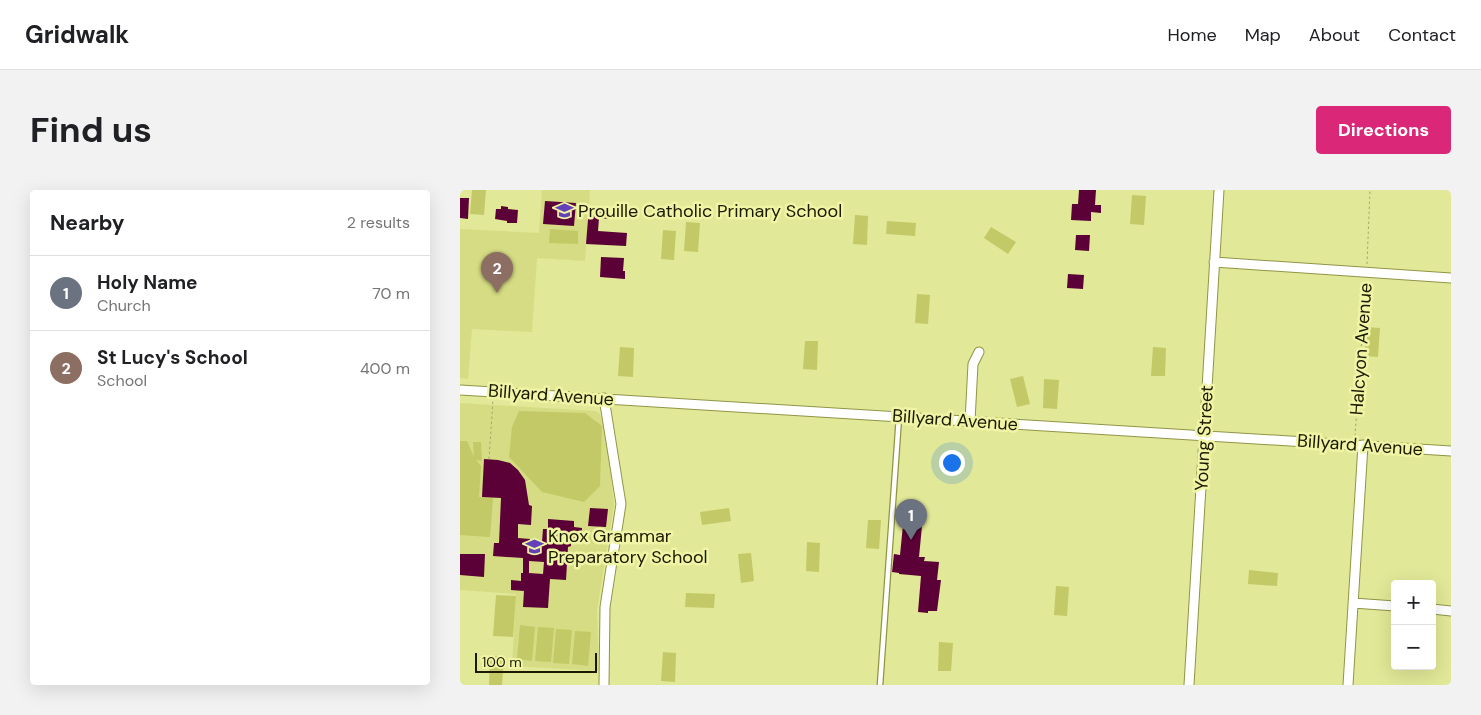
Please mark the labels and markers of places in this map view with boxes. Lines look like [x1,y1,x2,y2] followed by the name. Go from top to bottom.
[578,199,842,223] place label: Prouille Catholic Primary School
[554,201,574,221] school or university icon: Prouille Catholic Primary School
[481,252,513,293] pin: 2
[895,499,927,540] pin: 1
[548,524,708,569] place label: Knox Grammar Preparatory School
[524,536,544,556] school or university icon: Knox Grammar Preparatory School

